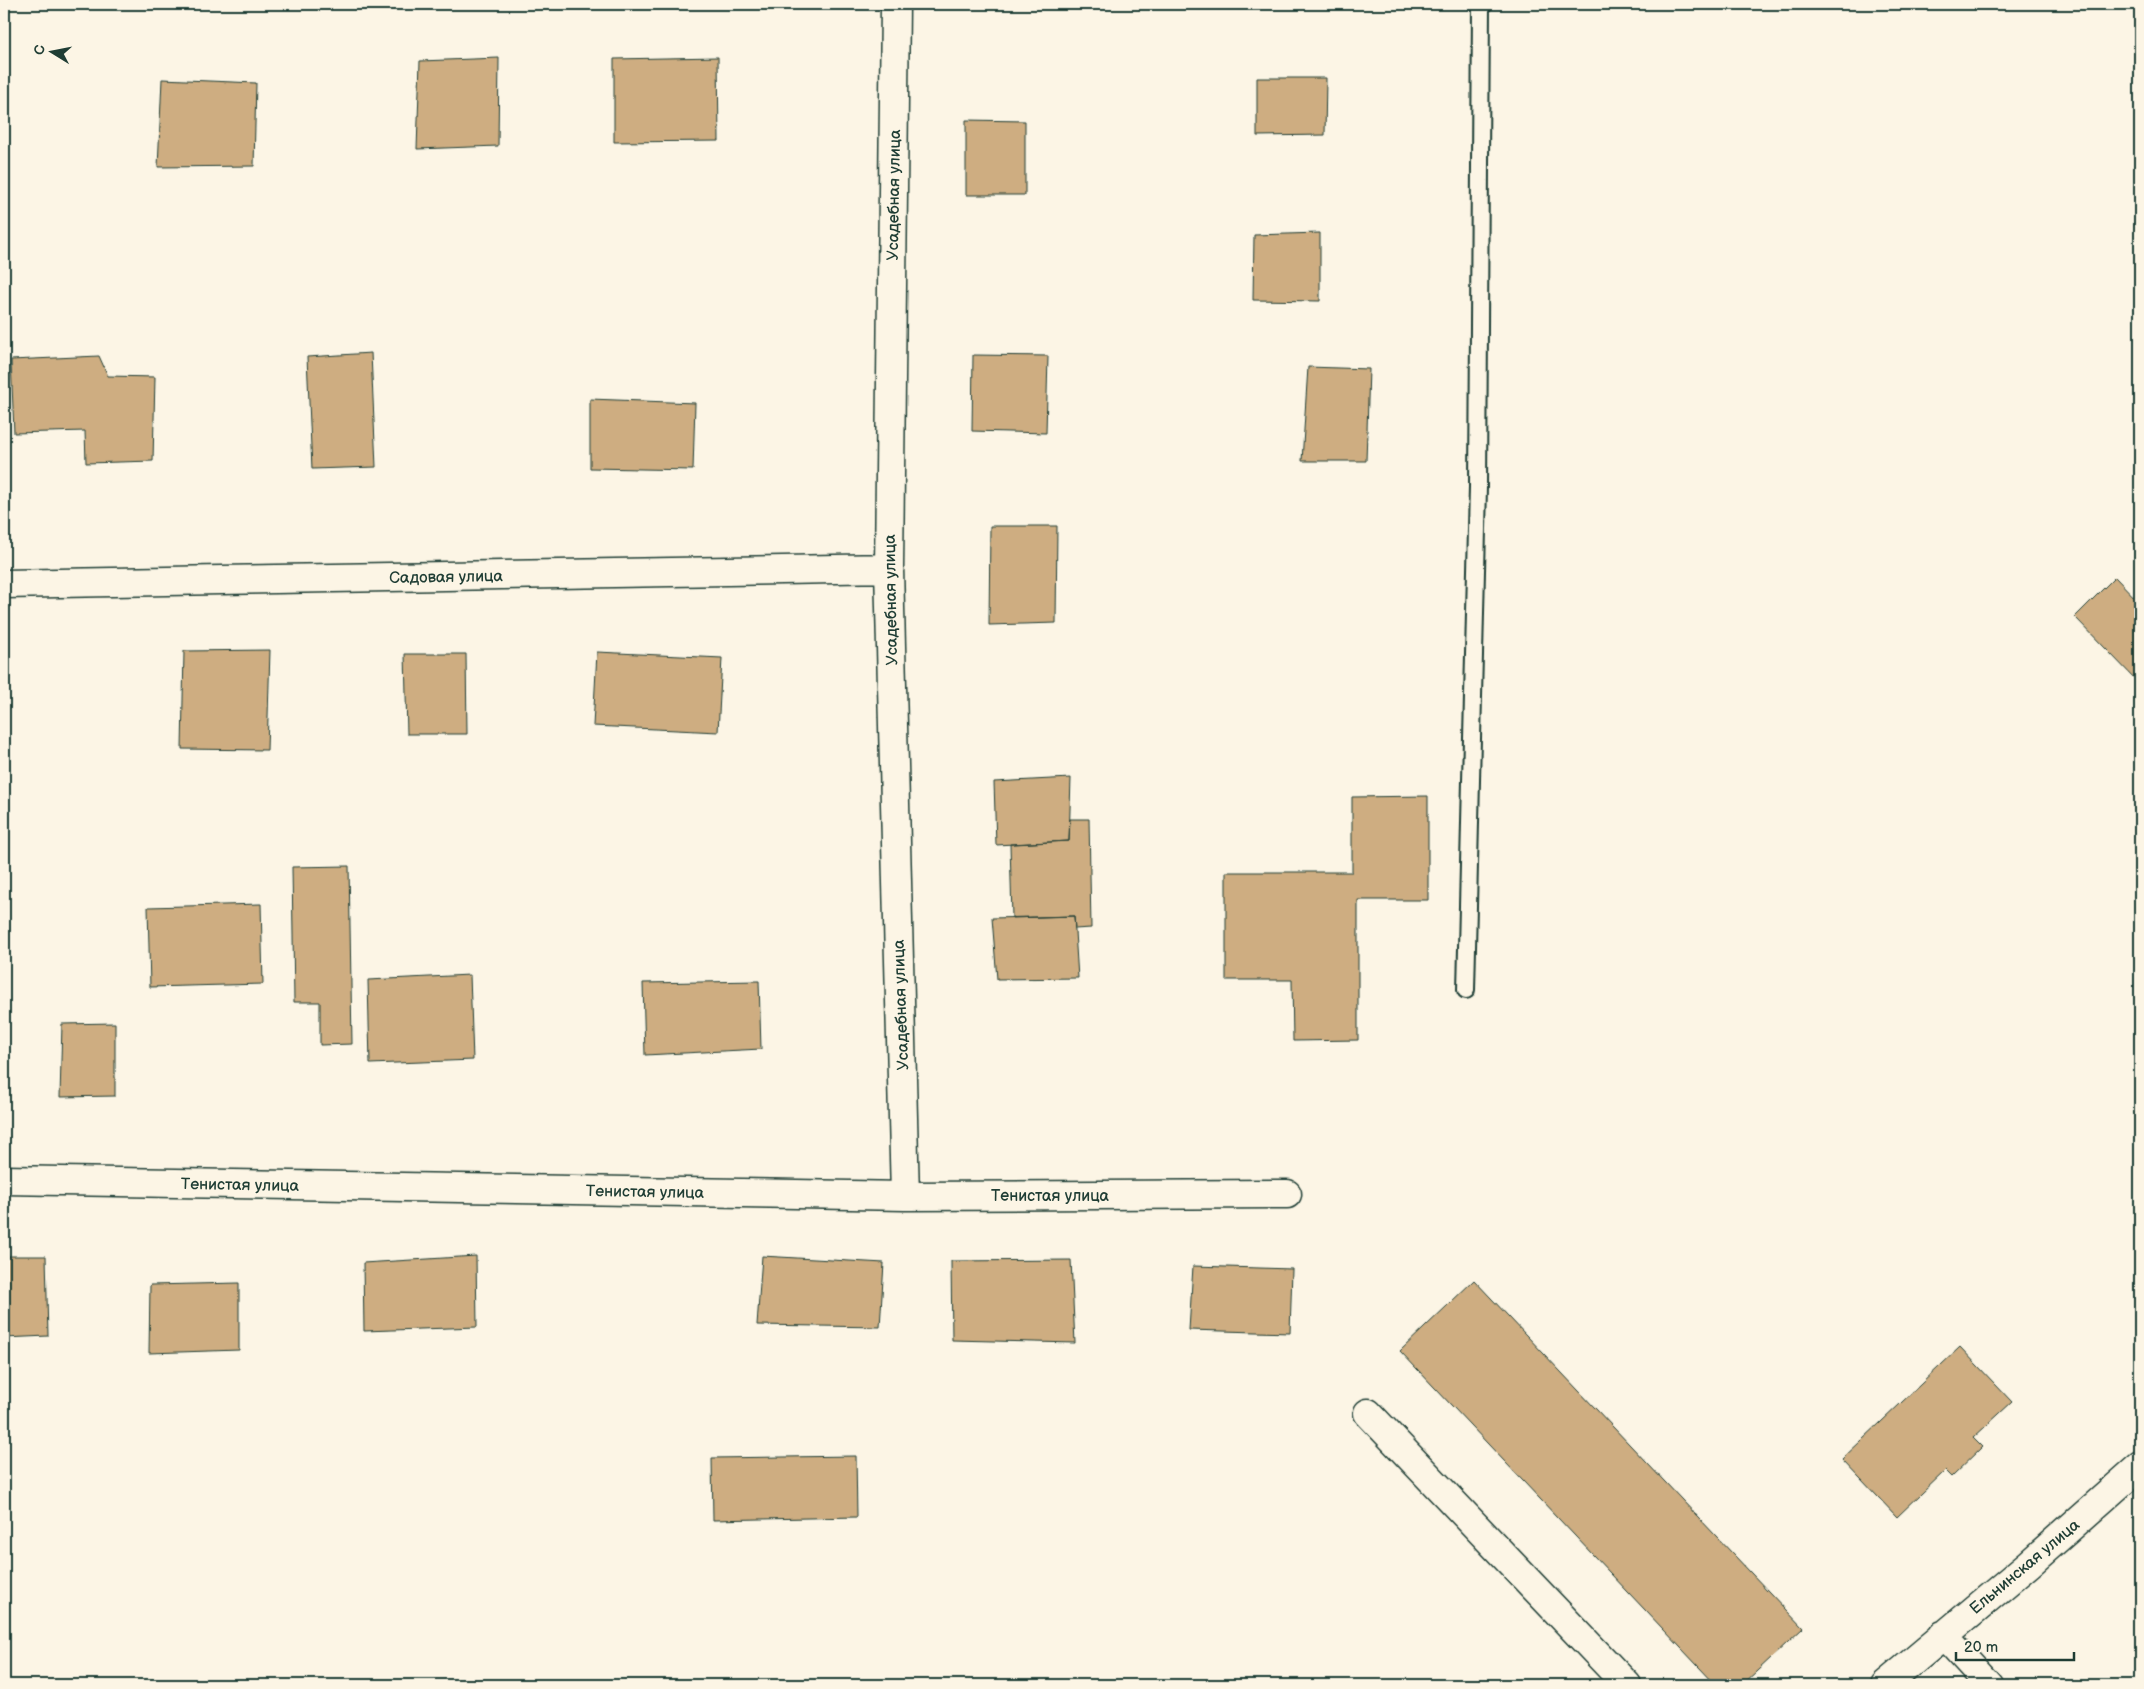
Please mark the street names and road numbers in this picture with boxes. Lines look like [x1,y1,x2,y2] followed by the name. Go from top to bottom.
[884,129,905,261] street label: Усадебная улица
[881,534,902,666] street label: Усадебная улица
[389,567,504,588] street label: Садовая улица
[890,939,913,1071] street label: Усадебная улица
[181,1175,300,1196] street label: Тенистая улица
[586,1182,705,1203] street label: Тенистая улица
[991,1187,1110,1206] street label: Тенистая улица
[1966,1515,2084,1619] street label: Ельнинская улица

